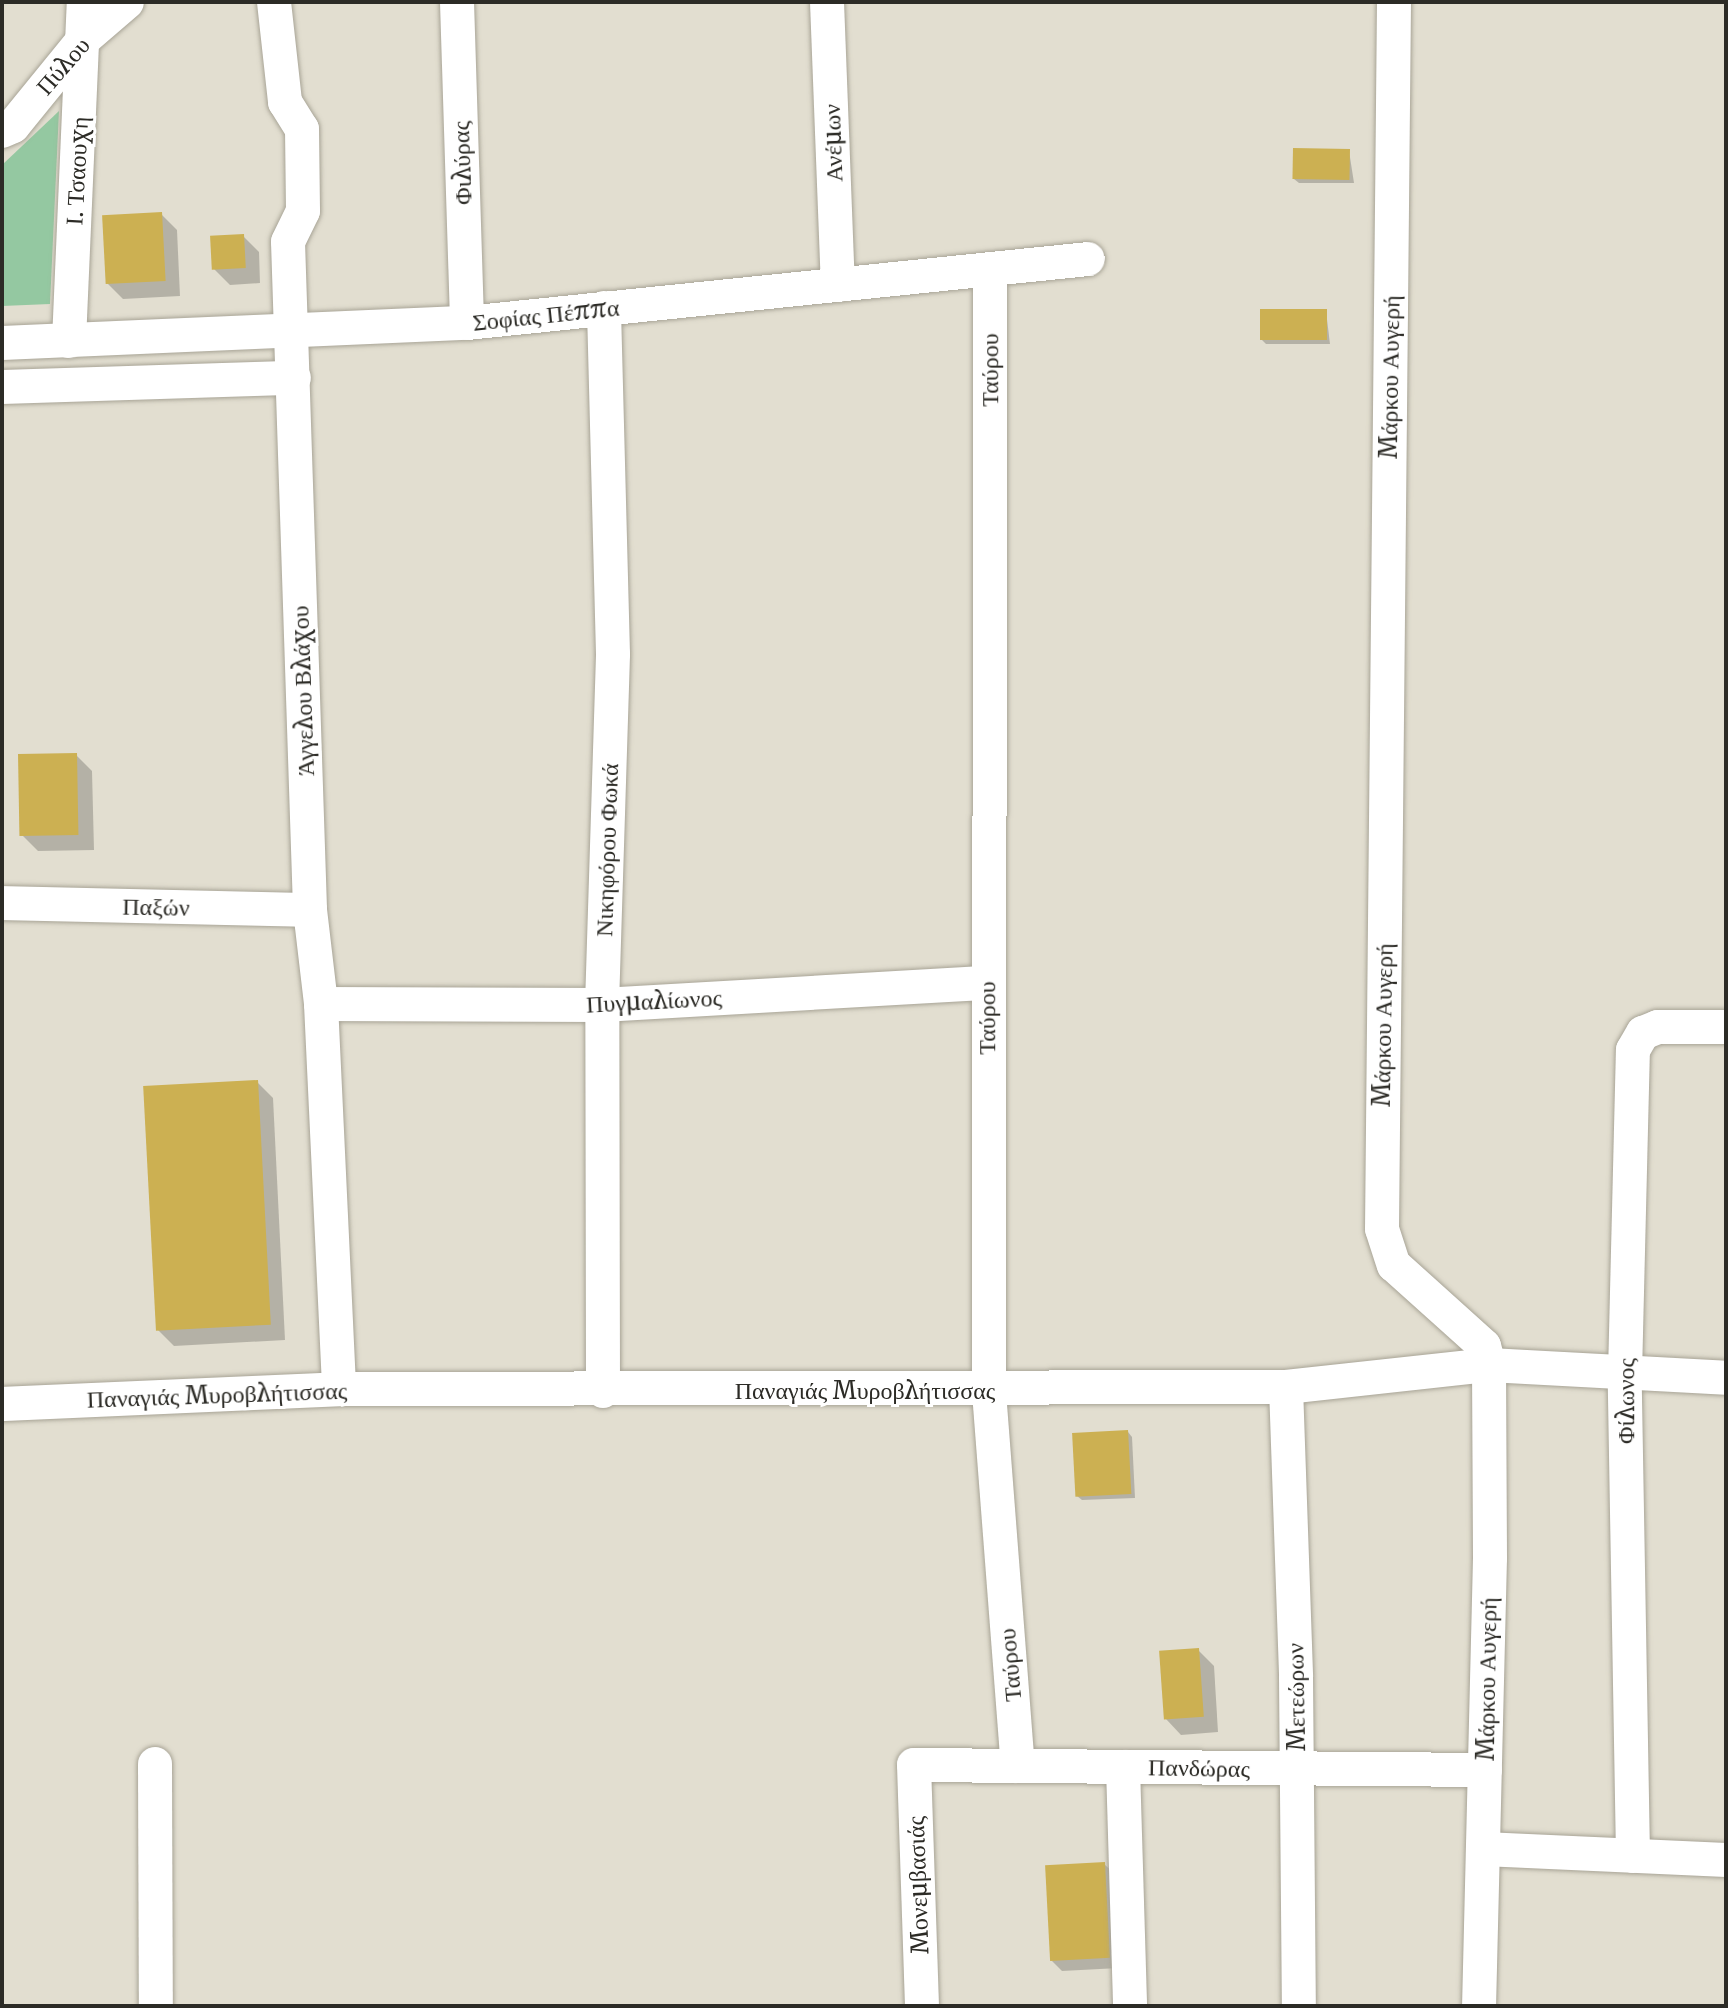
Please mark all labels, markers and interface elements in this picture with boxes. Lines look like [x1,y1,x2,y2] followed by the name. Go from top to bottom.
[30,31,96,101] street label: Πύλου
[817,103,849,183] street label: Ανέμων
[60,116,94,226] street label: Ι. Τσαουχη
[446,121,478,205] street label: Φιλύρας
[471,293,621,337] street label: Σοφίας Πέππα
[1374,295,1406,459] street label: Μάρκου Αυγερή
[976,333,1004,407] street label: Ταύρου
[286,605,320,777] street label: Άγγελου Βλάχου
[590,763,624,937] street label: Νικηφόρου Φωκά
[122,892,190,922] street label: Παξών
[1367,943,1399,1107] street label: Μάρκου Αυγερή
[973,981,1001,1055] street label: Ταύρου
[585,983,723,1019] street label: Πυγμαλίωνος
[1612,1358,1640,1444] street label: Φίλωνος
[86,1376,348,1414] street label: Παναγιάς Μυροβλήτισσας
[735,1377,995,1405] street label: Παναγιάς Μυροβλήτισσας
[1471,1597,1503,1761] street label: Μάρκου Αυγερή
[992,1627,1028,1703] street label: Ταύρου
[1281,1643,1311,1751] street label: Μετεώρων
[1148,1753,1250,1783] street label: Πανδώρας
[901,1816,935,1954] street label: Μονεμβασιάς

